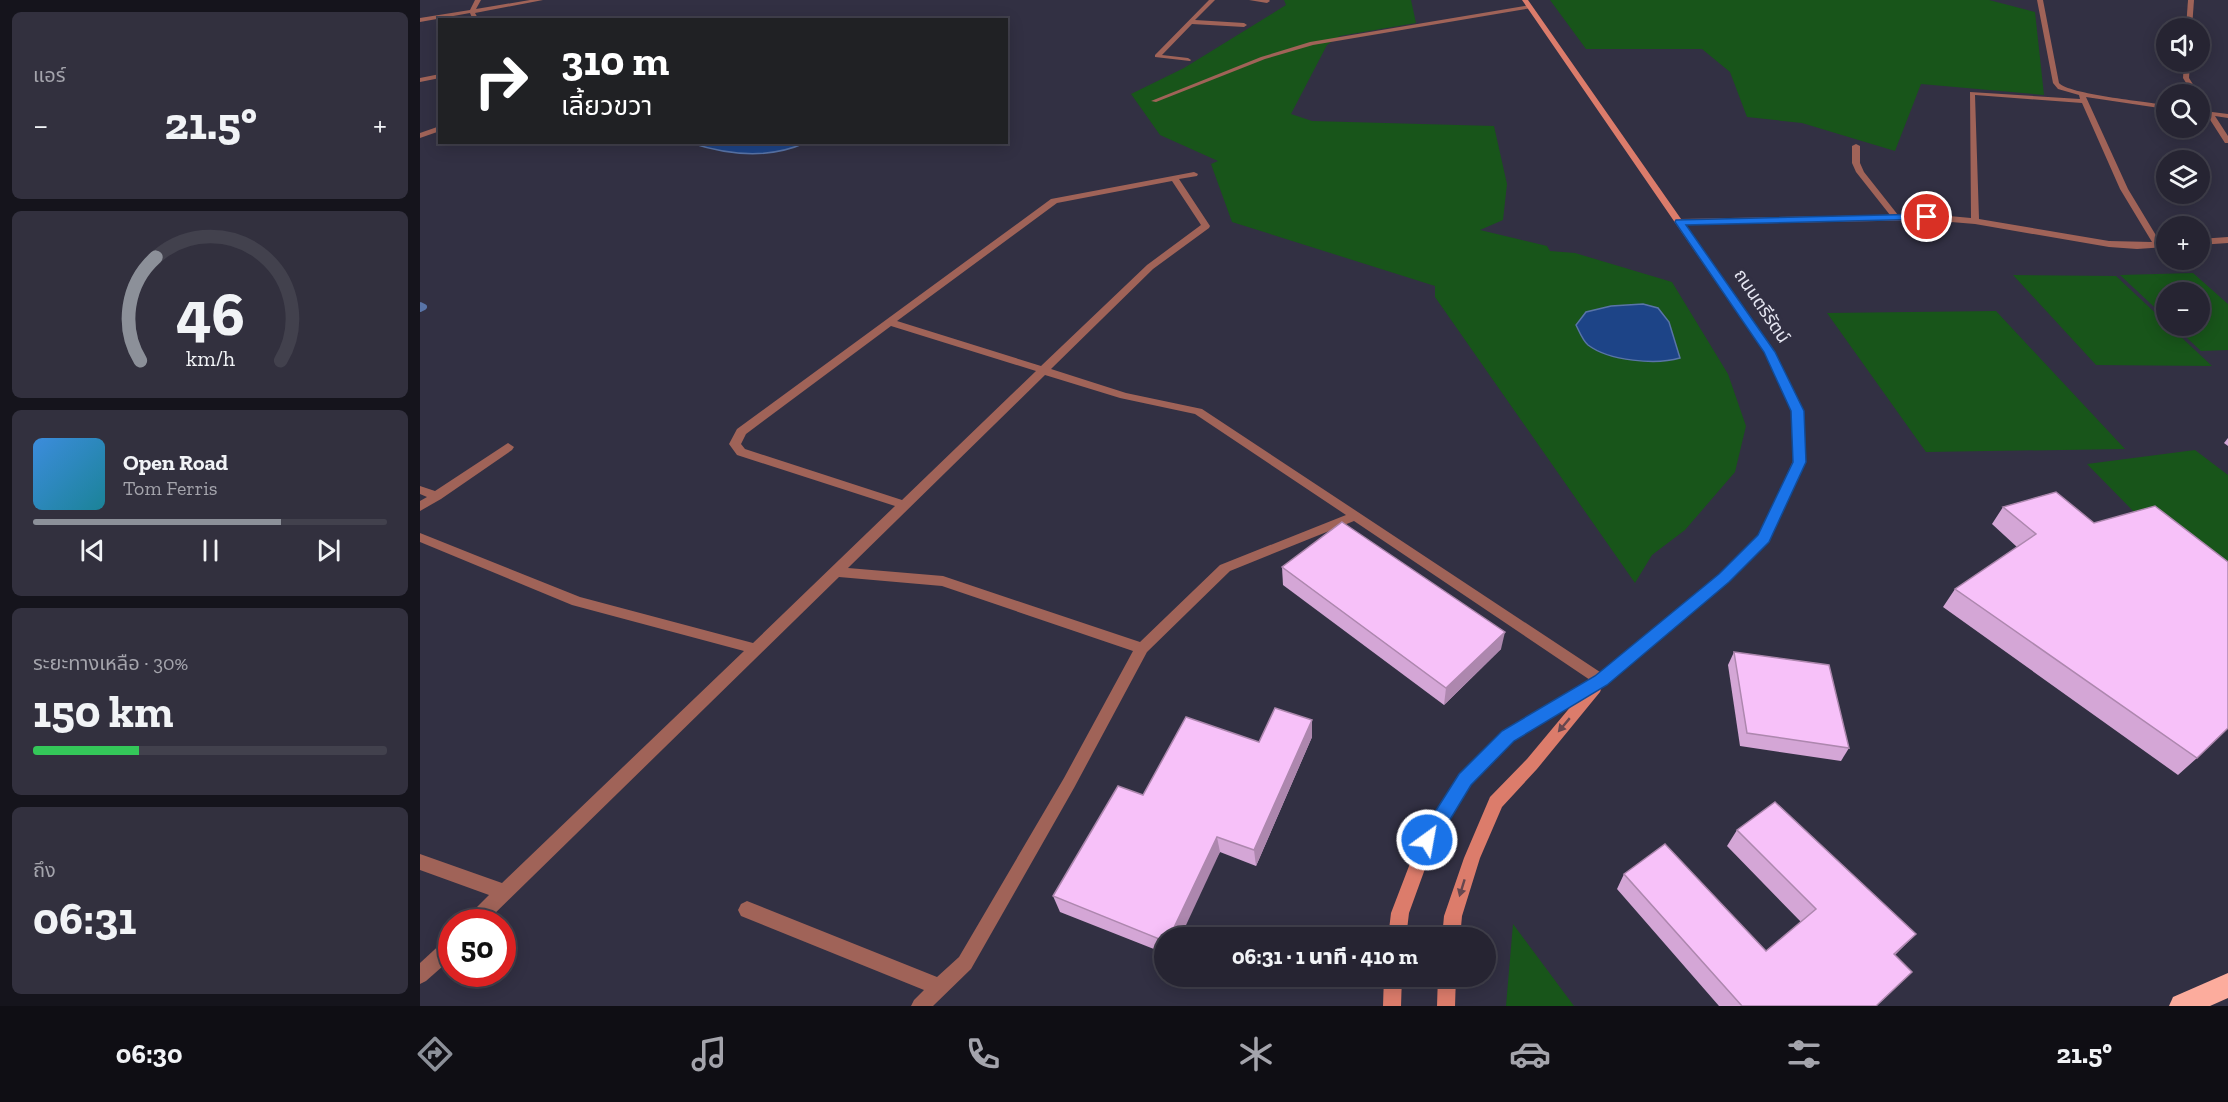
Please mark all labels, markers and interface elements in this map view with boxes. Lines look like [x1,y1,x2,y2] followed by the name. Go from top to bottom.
[2156,18,2210,336] map controls
[2156,18,2210,72] button: sound
[561,35,669,86] text: 310 m
[462,42,540,120] icon: right
[33,63,65,87] text: แอร์
[2156,84,2210,138] button: search
[561,90,652,122] text: เลี้ยวขวา
[165,97,257,151] text: 21.5°
[33,105,48,144] text: −
[373,105,387,144] text: +
[2156,150,2210,204] button: layers
[1901,191,1952,242] pin
[1910,200,1943,233] icon: arrive
[2156,216,2210,270] button: +
[1729,265,1795,347] street label: ถนนตรีรัตน์
[175,276,245,351] text: 46
[2156,282,2210,336] button: −
[186,347,234,372] text: km/h
[123,449,228,476] text: Open Road
[123,476,218,500] text: Tom Ferris
[76,534,109,567] icon: previous
[194,534,227,567] icon: pause
[312,534,345,567] icon: next
[33,651,188,675] text: ระยะทางเหลือ · 30%
[33,685,173,739] text: 150 km
[1557,717,1570,733] one-way arrow
[1395,808,1459,872] position arrow
[33,858,56,882] text: ถึง
[1457,879,1466,897] one-way arrow
[33,892,136,946] text: 06:31
[438,909,516,987] speed limit sign: 50
[1232,943,1418,970] text: 06:31 · 1 นาที · 410 m
[414,1033,456,1075] icon: directions
[688,1033,730,1075] icon: music
[962,1033,1004,1075] icon: phone
[1235,1033,1277,1075] icon: climate
[1509,1033,1551,1075] icon: car
[1783,1033,1825,1075] icon: filters
[116,1038,183,1070] text: 06:30
[2057,1038,2112,1070] text: 21.5°

